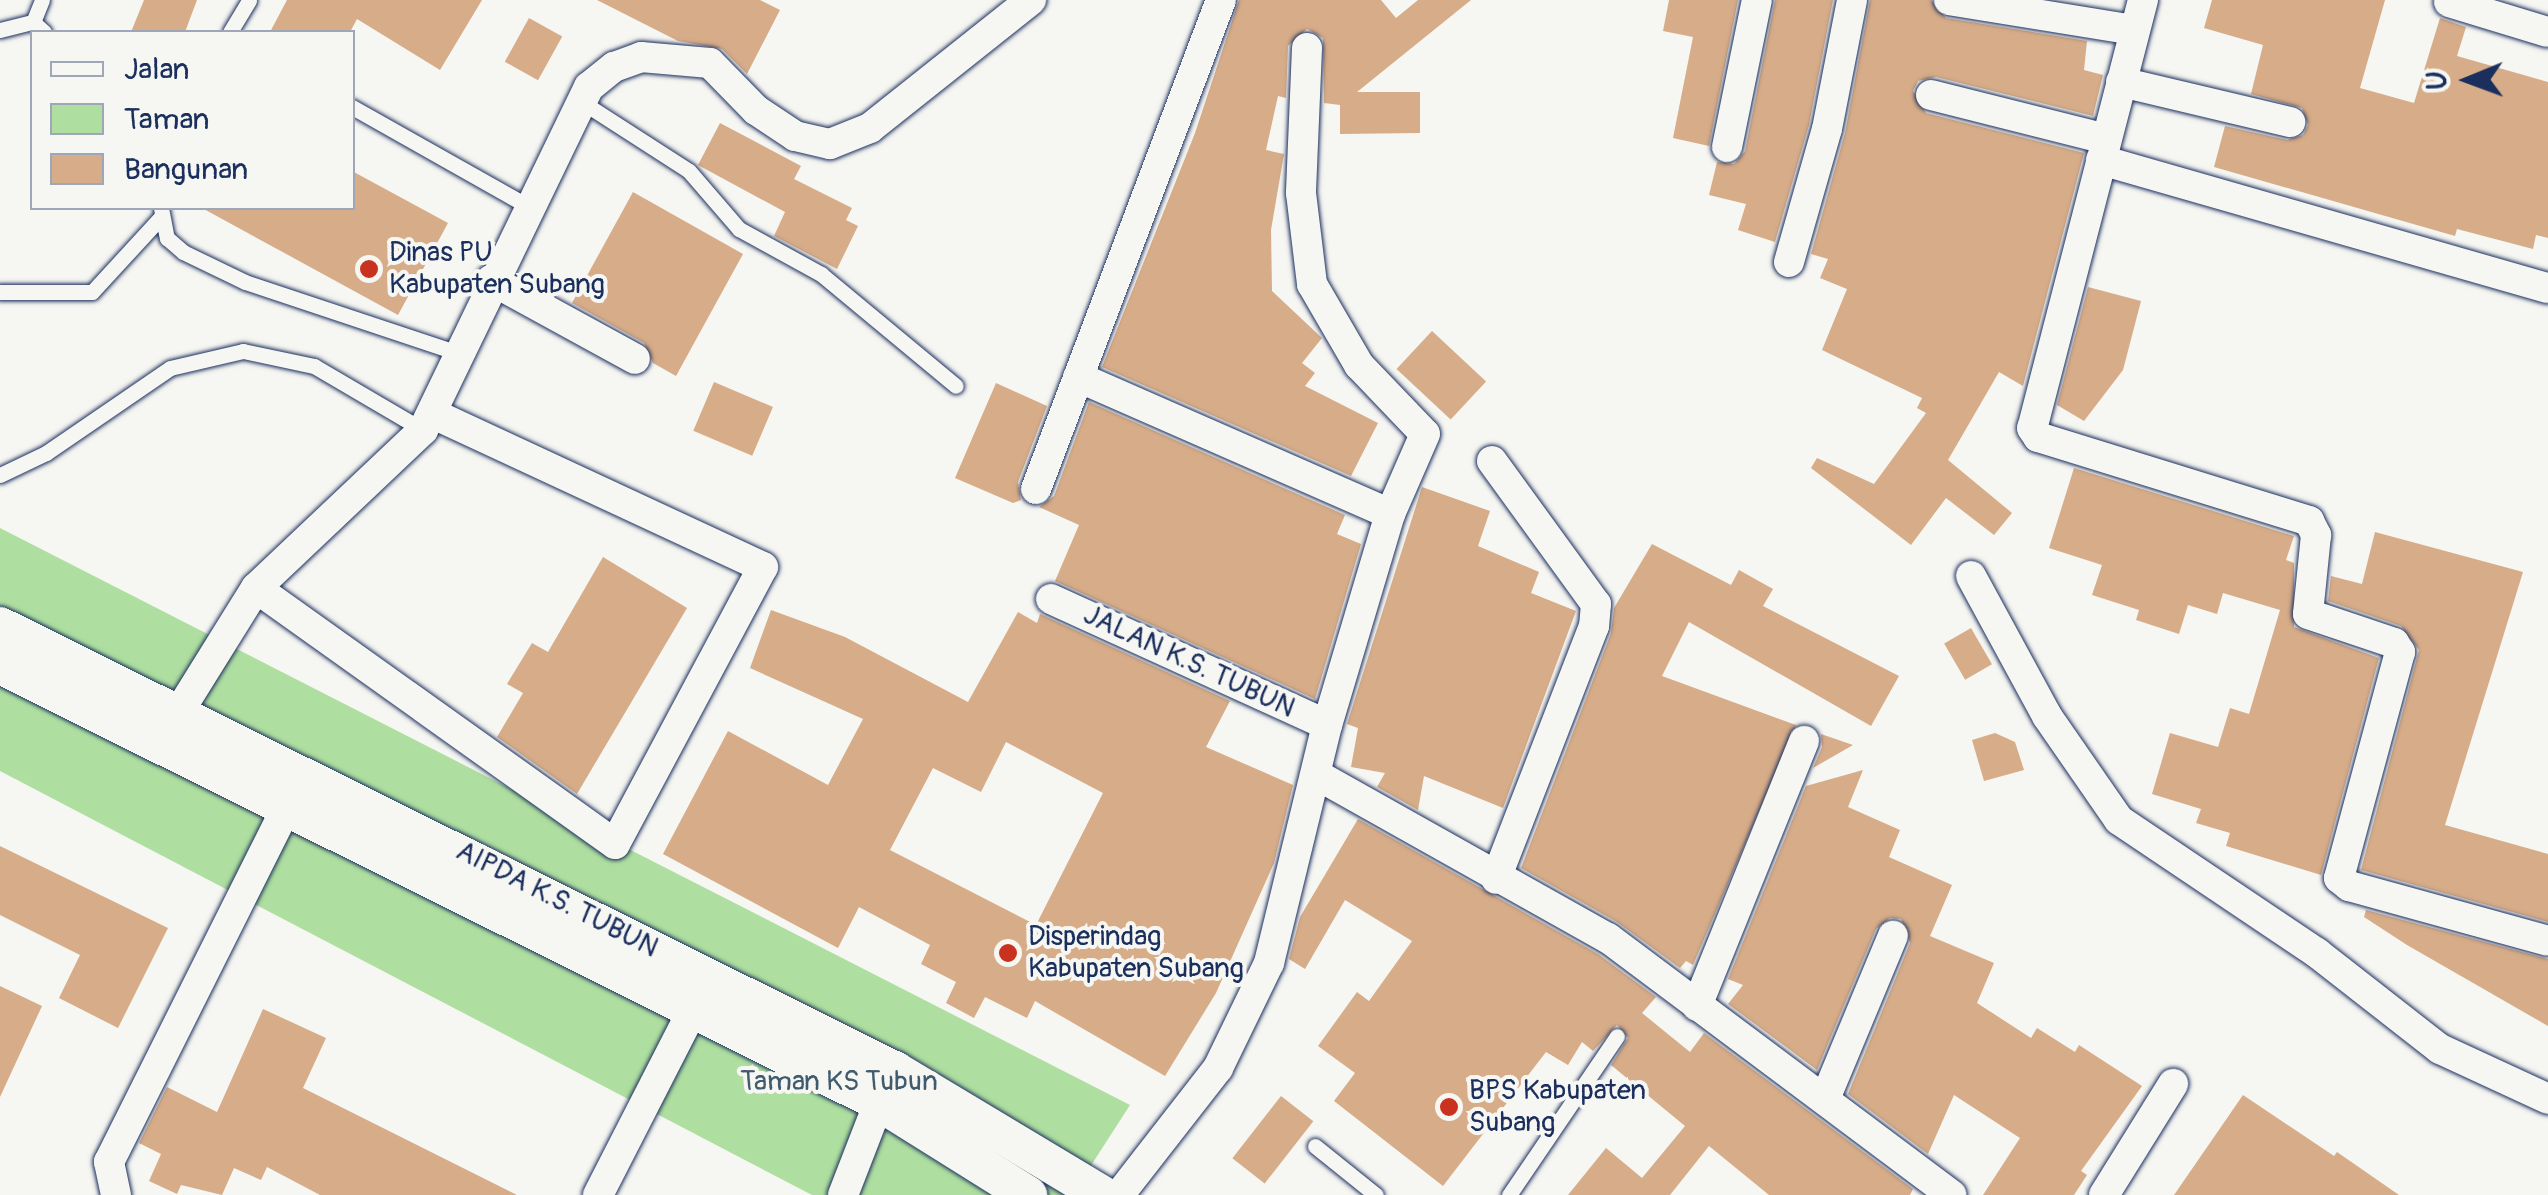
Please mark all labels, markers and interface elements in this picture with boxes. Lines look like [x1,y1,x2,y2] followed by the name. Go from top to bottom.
[30,30,355,210] legend
[2418,30,2518,130] north arrow
[124,51,190,88] text: Jalan
[2420,71,2455,90] text: U
[124,101,209,138] text: Taman
[124,151,248,188] text: Bangunan
[389,236,605,302] place label: Dinas PU Kabupaten Subang
[358,258,380,280] marker: Dinas PU Kabupaten Subang
[1078,598,1300,726] street label: JALAN K.S. TUBUN
[450,835,664,965] street label: AIPDA K.S. TUBUN
[1028,920,1244,986] place label: Disperindag Kabupaten Subang
[997,942,1019,964] marker: Disperindag Kabupaten Subang
[740,1065,938,1099] park label: Taman KS Tubun
[1469,1074,1646,1140] place label: BPS Kabupaten Subang
[1438,1096,1460,1118] marker: BPS Kabupaten Subang

